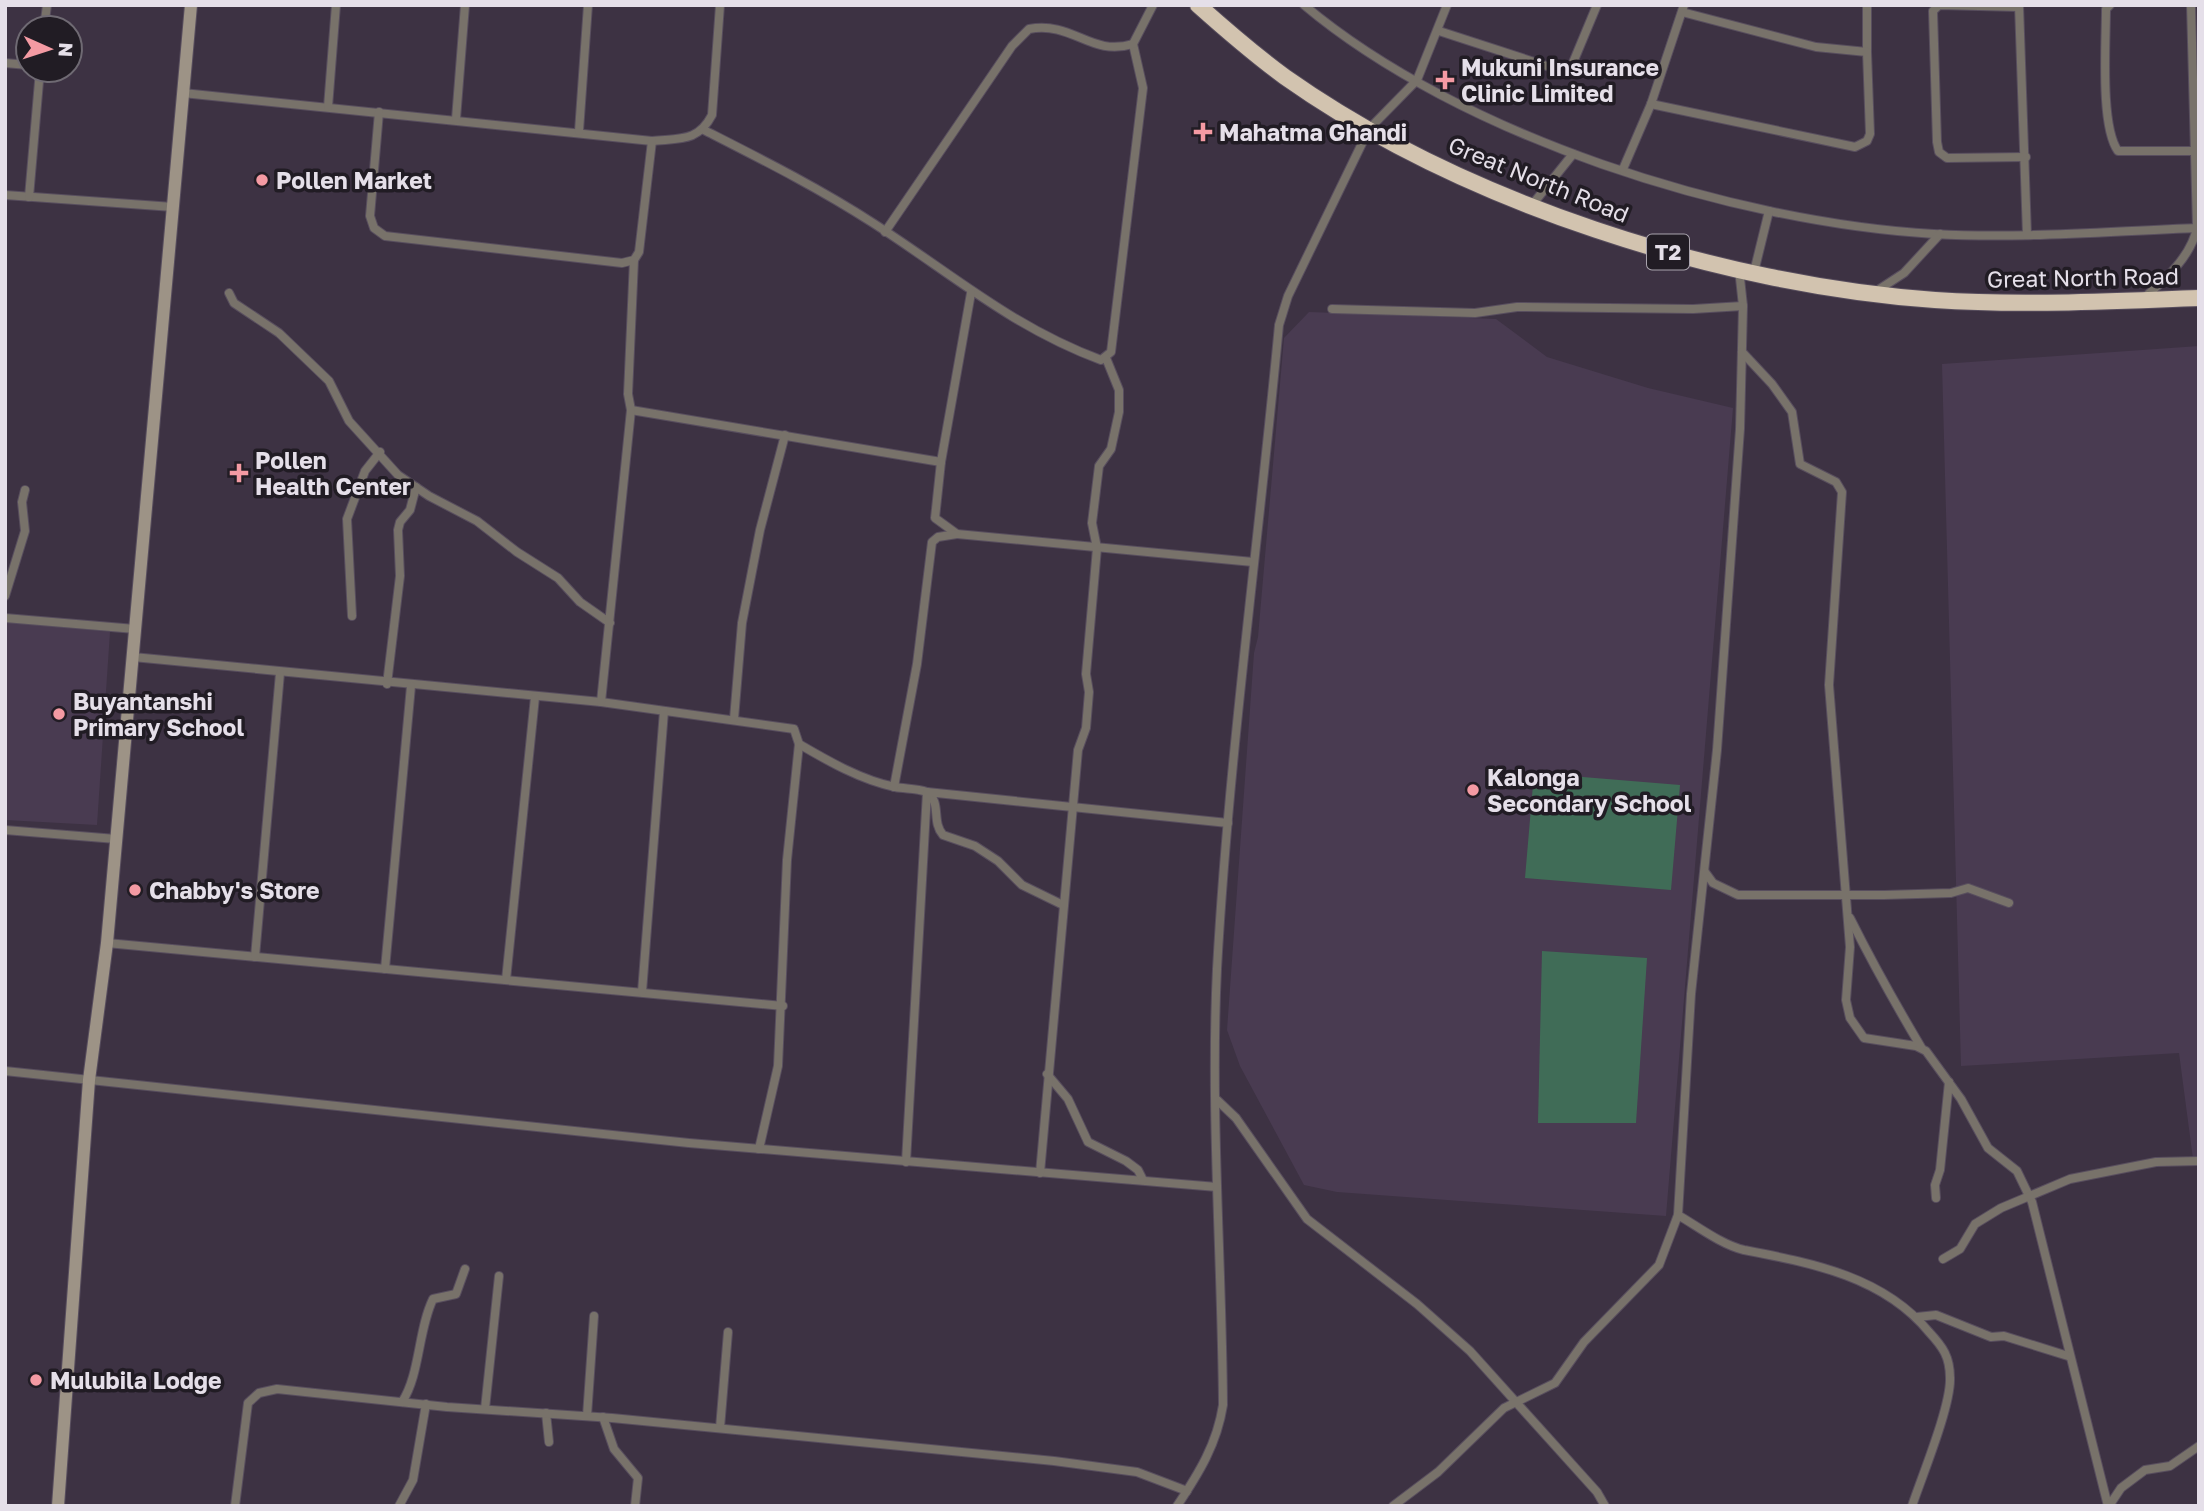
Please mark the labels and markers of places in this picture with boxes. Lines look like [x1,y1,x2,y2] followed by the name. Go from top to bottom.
[1461,53,1659,107] place label: Mukuni Insurance Clinic Limited
[1435,70,1455,90] marker: Mukuni Insurance Clinic Limited
[1219,118,1407,146] place label: Mahatma Ghandi
[1193,122,1213,142] marker: Mahatma Ghandi
[276,166,432,194] place label: Pollen Market
[254,172,270,188] marker: Pollen Market
[255,446,411,500] place label: Pollen Health Center
[229,463,249,483] marker: Pollen Health Center
[73,687,244,741] place label: Buyantanshi Primary School
[51,706,67,722] marker: Buyantanshi Primary School
[1487,763,1692,817] place label: Kalonga Secondary School
[1465,782,1481,798] marker: Kalonga Secondary School
[149,876,320,904] place label: Chabby's Store
[127,882,143,898] marker: Chabby's Store
[50,1366,222,1394] place label: Mulubila Lodge
[28,1372,44,1388] marker: Mulubila Lodge

